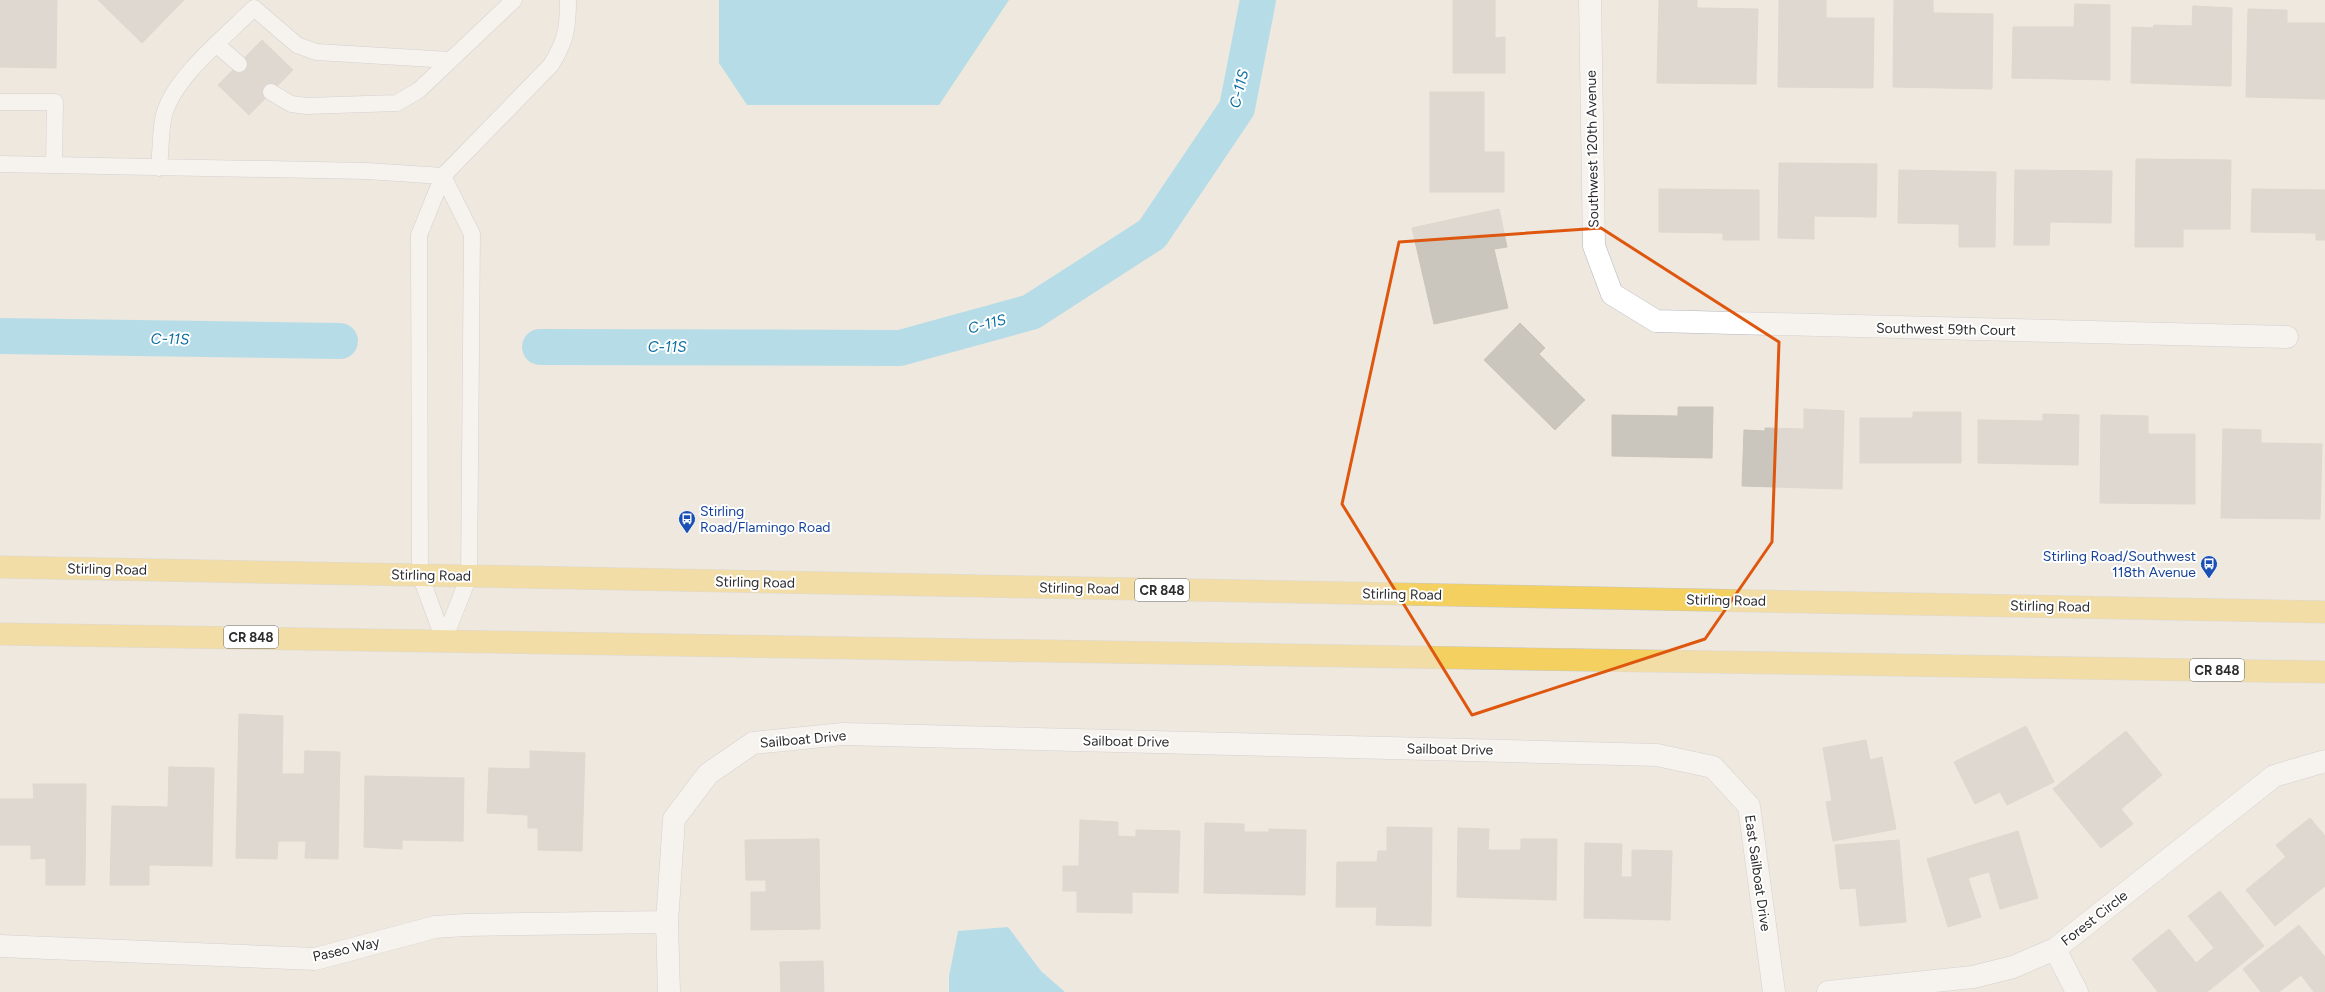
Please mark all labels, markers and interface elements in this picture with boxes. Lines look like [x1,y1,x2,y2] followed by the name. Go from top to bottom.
[1226,67,1253,110] water label: C-11S
[1583,70,1602,228] street label: Southwest 120th Avenue
[966,310,1009,338] water label: C-11S
[1876,320,2016,339] street label: Southwest 59th Court
[150,330,190,348] water label: C-11S
[648,338,687,356] water label: C-11S
[700,503,831,536] place label: Stirling Road/Flamingo Road
[677,509,697,534] bus stop icon: Stirling Road/Flamingo Road
[2043,548,2196,581] place label: Stirling Road/Southwest 118th Avenue
[2199,554,2219,579] bus stop icon: Stirling Road/Southwest 118th Avenue
[67,560,147,579] street label: Stirling Road
[391,566,471,585] street label: Stirling Road
[715,573,795,592] street label: Stirling Road
[1039,579,1119,598] street label: Stirling Road
[1135,579,1189,601] road number: CR 848
[1362,585,1442,604] street label: Stirling Road
[1686,591,1766,610] street label: Stirling Road
[2010,597,2090,616] street label: Stirling Road
[224,626,278,648] road number: CR 848
[2190,659,2244,681] road number: CR 848
[759,727,847,752] street label: Sailboat Drive
[1083,732,1170,751] street label: Sailboat Drive
[1407,740,1494,759] street label: Sailboat Drive
[1741,814,1774,933] street label: East Sailboat Drive
[2058,887,2131,950] street label: Forest Circle
[311,933,382,965] street label: Paseo Way

